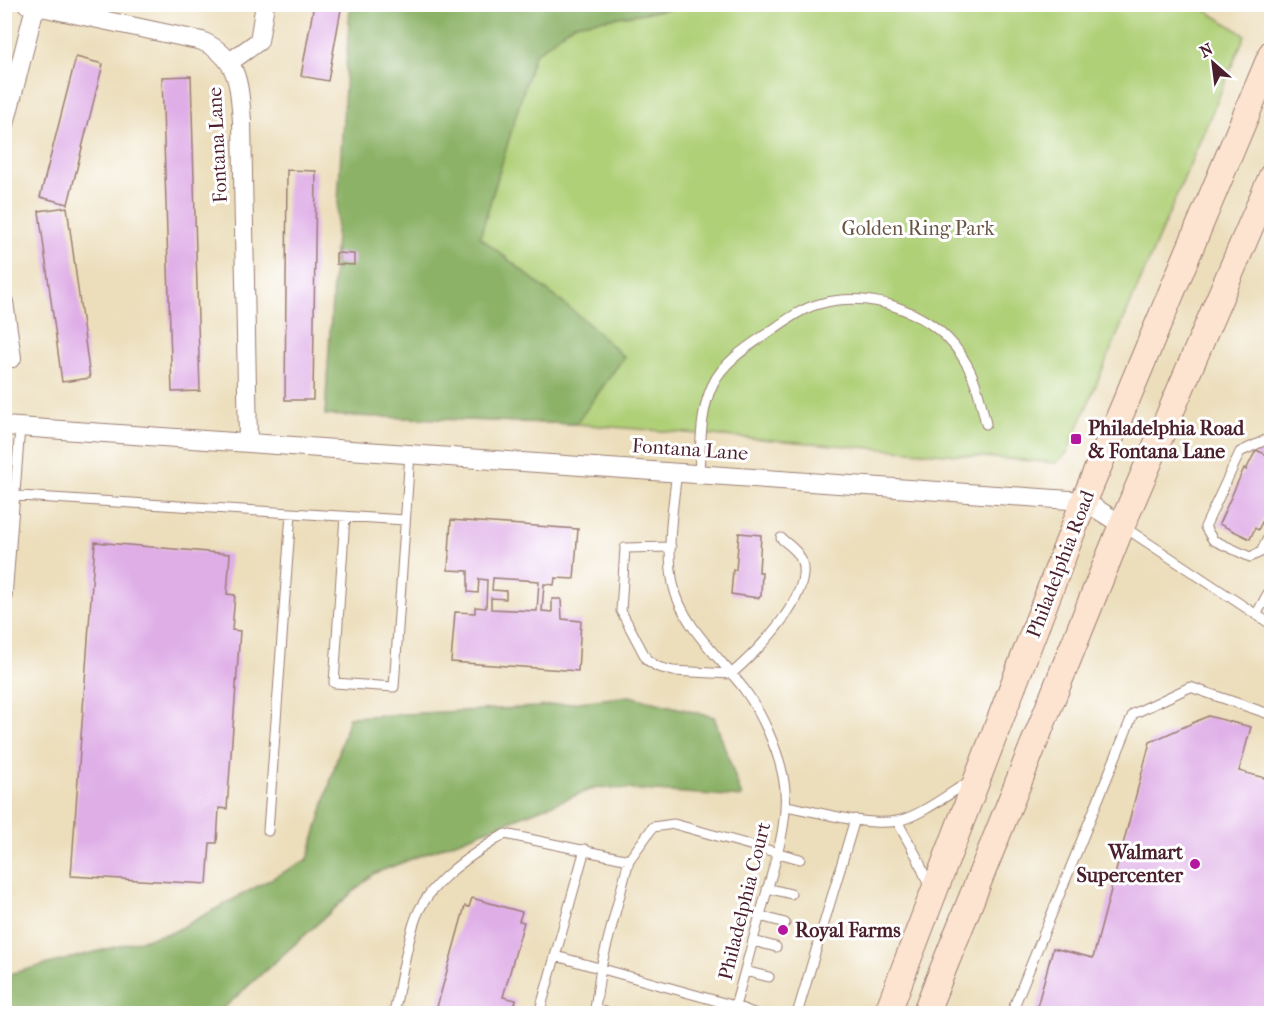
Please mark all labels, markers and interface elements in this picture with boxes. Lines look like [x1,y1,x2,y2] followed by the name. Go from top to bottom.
[1183,33,1243,93] north arrow
[1196,39,1217,61] text: N
[203,86,232,204] street label: Fontana Lane
[842,217,995,240] park label: Golden Ring Park
[1088,417,1245,463] place label: Philadelphia Road & Fontana Lane
[1069,432,1083,446] marker: Philadelphia Road & Fontana Lane
[631,434,749,465] street label: Fontana Lane
[1022,486,1100,641] street label: Philadelphia Road
[714,820,775,983] street label: Philadelphia Court
[1077,841,1184,887] place label: Walmart Supercenter
[1188,857,1202,871] marker: Walmart Supercenter
[795,919,901,942] place label: Royal Farms
[776,923,790,937] marker: Royal Farms

